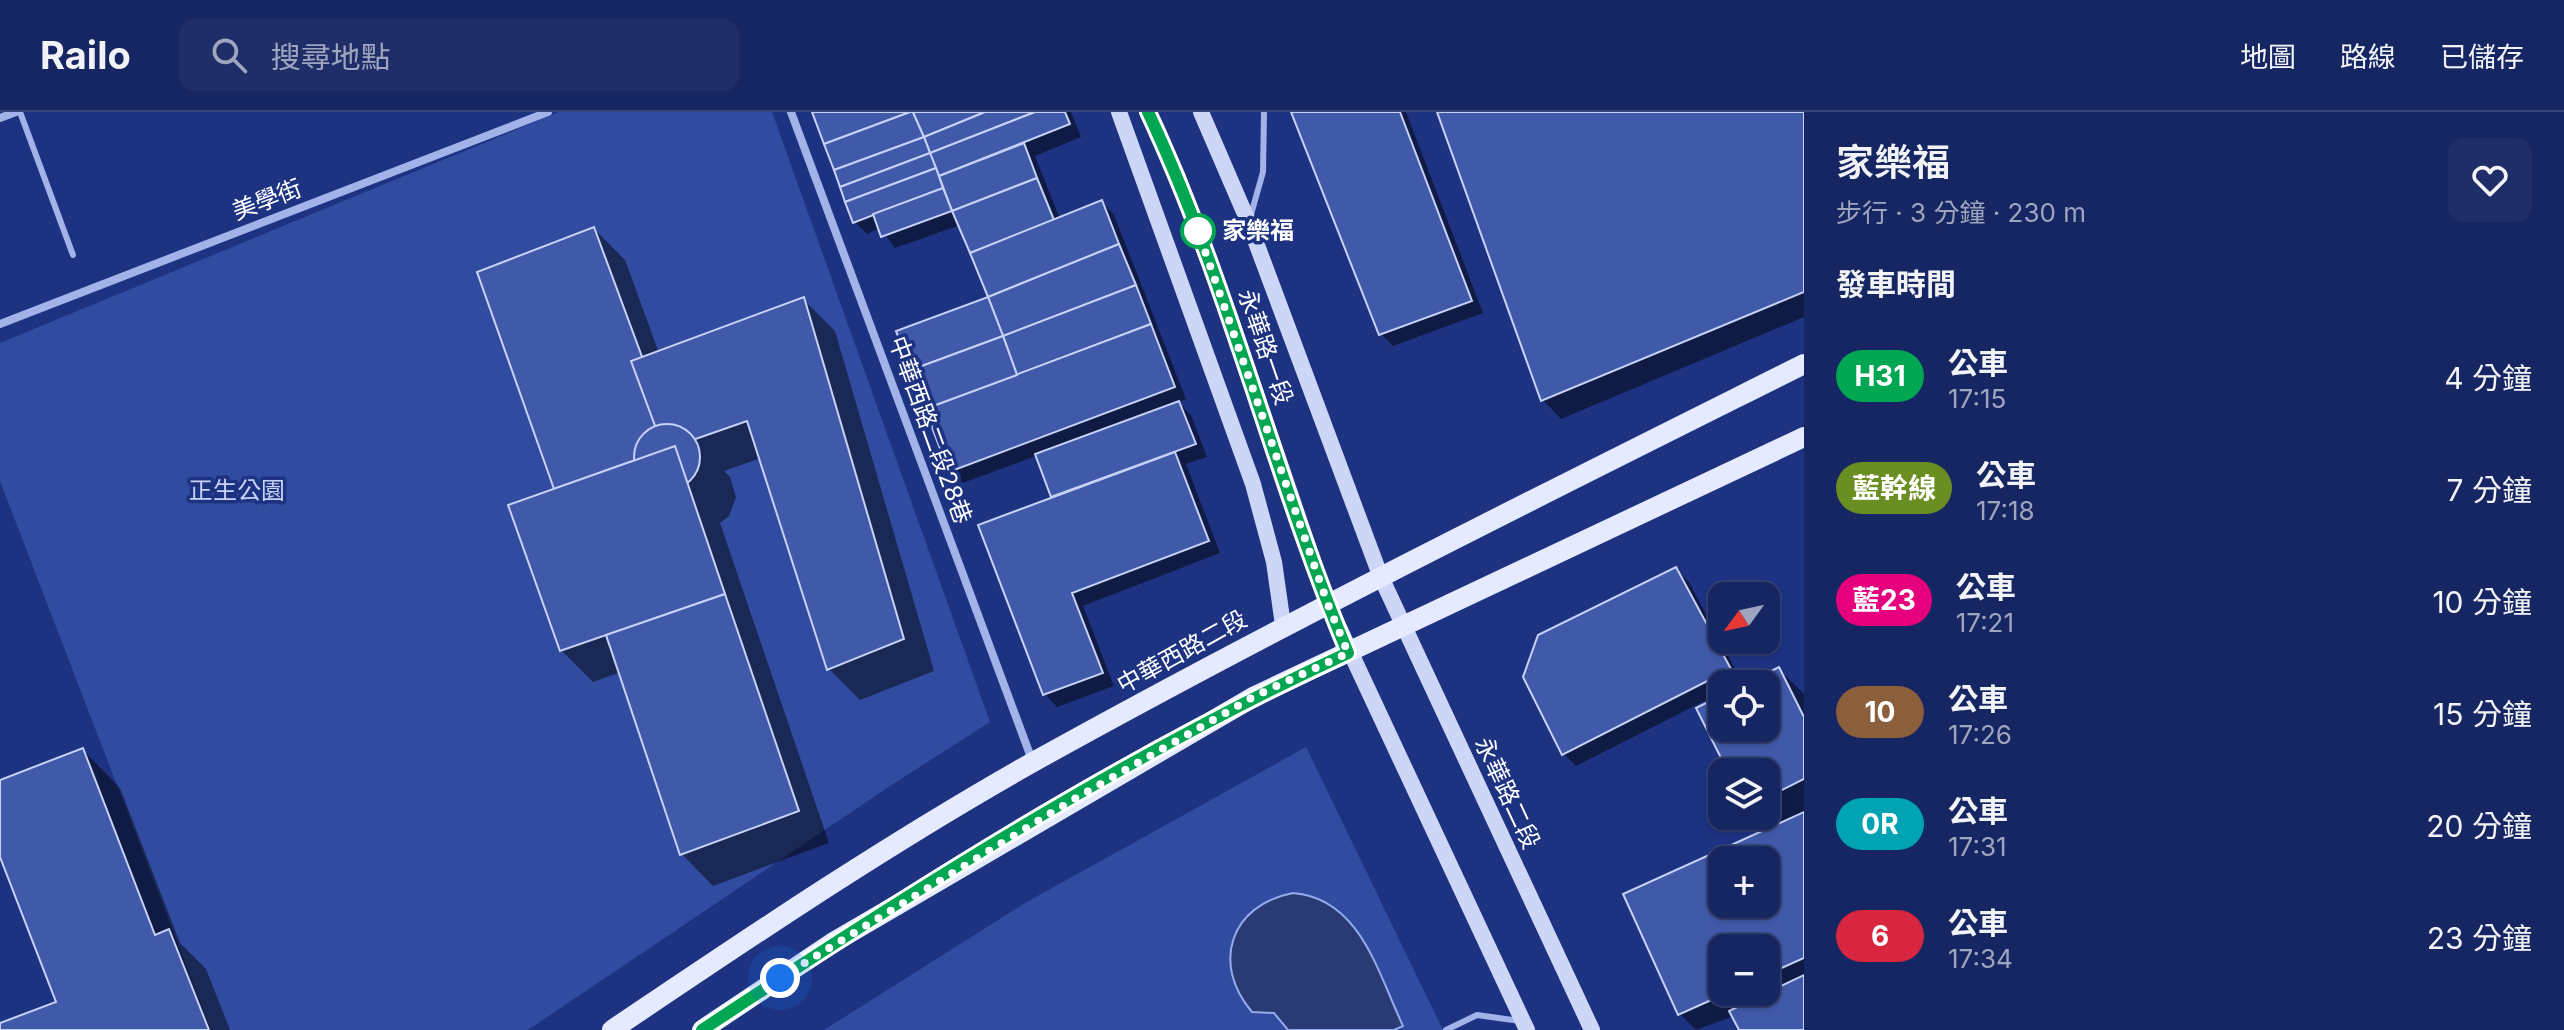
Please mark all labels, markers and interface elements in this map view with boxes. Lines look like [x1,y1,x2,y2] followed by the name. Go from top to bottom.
[179,19,739,91] search box
[40,32,131,78] text: Railo
[207,33,251,77] icon: search
[271,39,391,75] text: 搜尋地點
[2240,40,2296,74] text: 地圖
[2340,40,2396,74] text: 路線
[2440,40,2524,74] text: 已儲存
[2448,138,2532,222] button: heart
[1836,139,1950,185] text: 家樂福
[228,173,306,226] street label: 美學街
[1836,197,2086,228] text: 步行 · 3 分鐘 · 230 m
[1181,214,1215,248] marker: 家樂福
[1222,216,1294,245] place label: 家樂福
[1836,266,1956,302] text: 發車時間
[1232,285,1299,408] street label: 永華路一段
[883,332,978,528] street label: 中華西路二段28巷
[1948,345,2008,381] text: 公車
[1854,359,1906,393] text: H31
[2444,360,2532,396] text: 4 分鐘
[1948,383,2006,414] text: 17:15
[1976,457,2036,493] text: 公車
[1852,471,1936,505] text: 藍幹線
[2447,472,2532,508] text: 7 分鐘
[189,476,285,505] park label: 正生公園
[1976,495,2035,526] text: 17:18
[1956,569,2016,605] text: 公車
[1708,582,1780,654] north arrow
[1708,582,1780,1006] map controls
[1852,583,1916,617] text: 藍23
[2432,584,2532,620] text: 10 分鐘
[1112,604,1252,699] street label: 中華西路二段
[1956,607,2014,638] text: 17:21
[1708,670,1780,742] button: locate
[1948,681,2008,717] text: 公車
[1865,695,1895,729] text: 10
[2433,696,2532,732] text: 15 分鐘
[1948,719,2012,750] text: 17:26
[1469,732,1546,853] street label: 永華路二段
[1708,758,1780,830] button: layers
[1948,793,2008,829] text: 公車
[1861,807,1899,841] text: 0R
[2426,808,2532,844] text: 20 分鐘
[1948,831,2007,862] text: 17:31
[1708,846,1780,918] button: +
[1948,905,2008,941] text: 公車
[1871,919,1889,953] text: 6
[2427,920,2532,956] text: 23 分鐘
[1708,934,1780,1006] button: −
[1948,943,2013,974] text: 17:34
[760,958,800,998] your location

